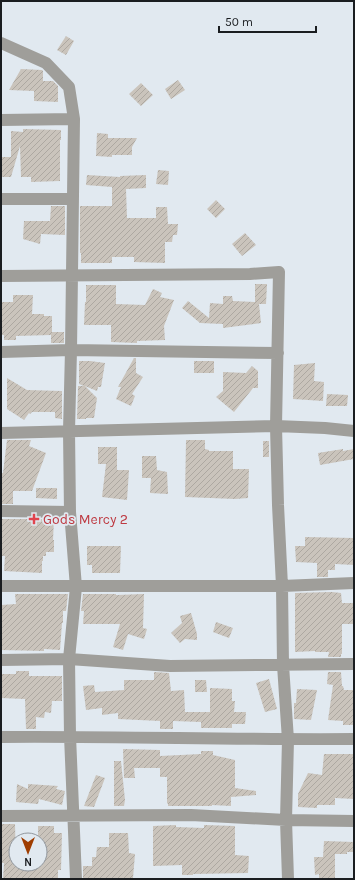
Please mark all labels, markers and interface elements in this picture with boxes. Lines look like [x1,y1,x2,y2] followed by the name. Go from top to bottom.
[219,8,316,34] scale bar
[225,15,253,29] text: 50 m
[43,511,128,528] place label: Gods Mercy 2
[28,513,40,525] marker: Gods Mercy 2
[8,832,48,872] north arrow
[24,855,32,868] text: N

